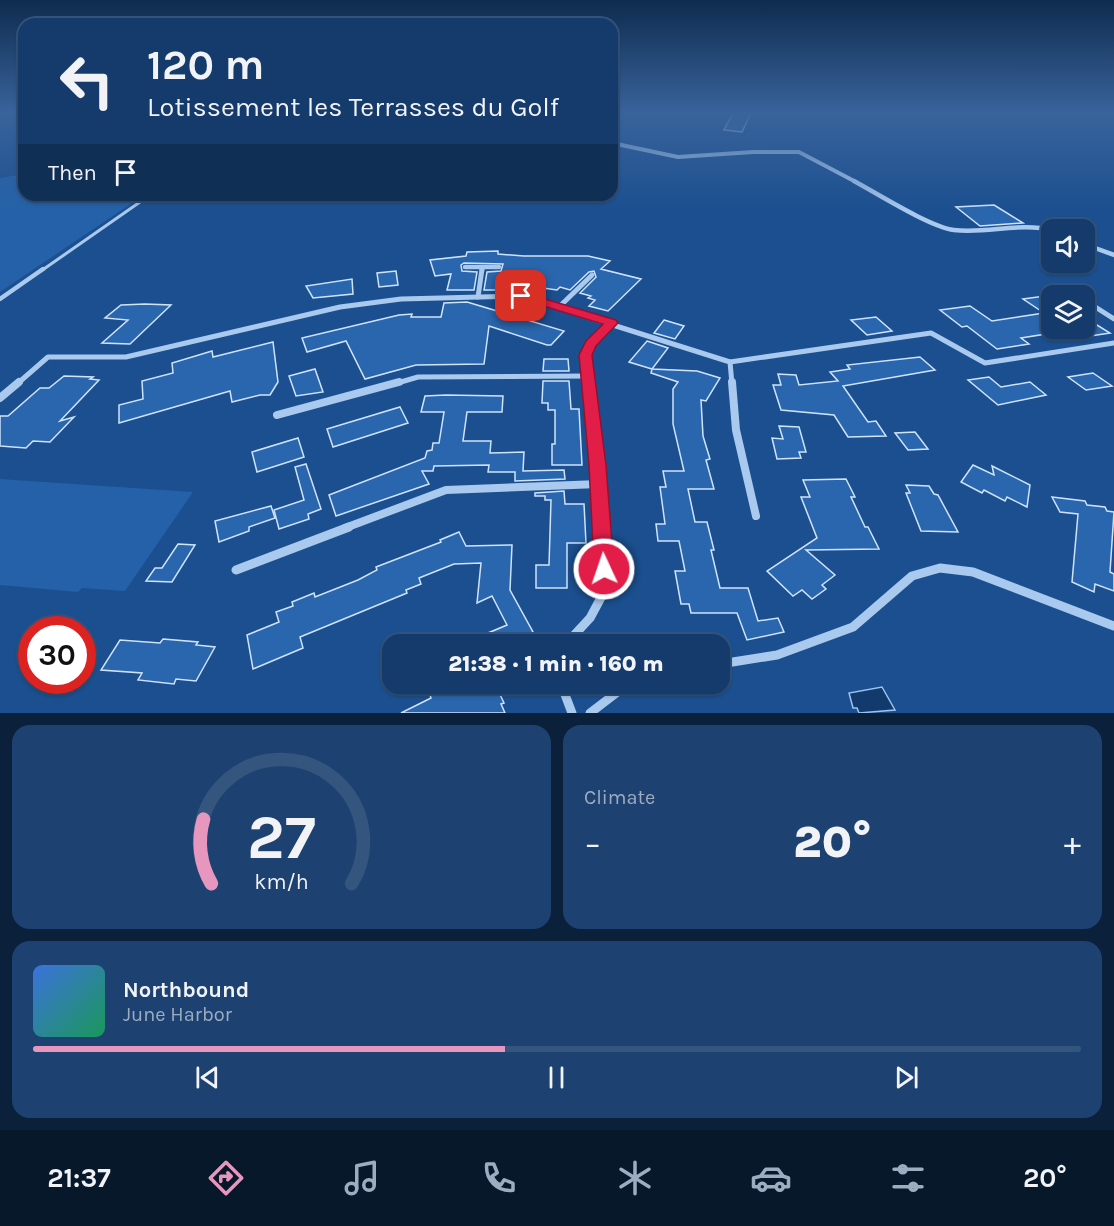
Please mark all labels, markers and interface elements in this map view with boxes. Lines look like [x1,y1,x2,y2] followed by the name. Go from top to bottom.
[147,40,264,90] text: 120 m
[48,42,126,120] icon: left
[147,91,559,123] text: Lotissement les Terrasses du Golf
[109,156,142,189] icon: arrive
[48,160,97,186] text: Then
[1041,219,1095,339] map controls
[1041,219,1095,273] button: sound
[495,270,546,321] pin
[504,279,537,312] icon: arrive
[1041,285,1095,339] button: layers
[572,537,636,601] position arrow
[18,616,96,694] speed limit sign: 30
[448,651,664,677] text: 21:38 · 1 min · 160 m
[584,786,655,809] text: Climate
[247,801,316,874] text: 27
[793,816,872,868] text: 20°
[584,824,601,862] text: −
[1064,824,1081,862] text: +
[254,869,309,894] text: km/h
[123,977,249,1003] text: Northbound
[123,1003,232,1026] text: June Harbor
[191,1061,224,1094] icon: previous
[540,1061,573,1094] icon: pause
[890,1061,923,1094] icon: next
[205,1157,247,1199] icon: directions
[341,1157,383,1199] icon: music
[478,1157,520,1199] icon: phone
[614,1157,656,1199] icon: climate
[750,1157,792,1199] icon: car
[887,1157,929,1199] icon: filters
[47,1162,111,1194] text: 21:37
[1023,1162,1067,1194] text: 20°

